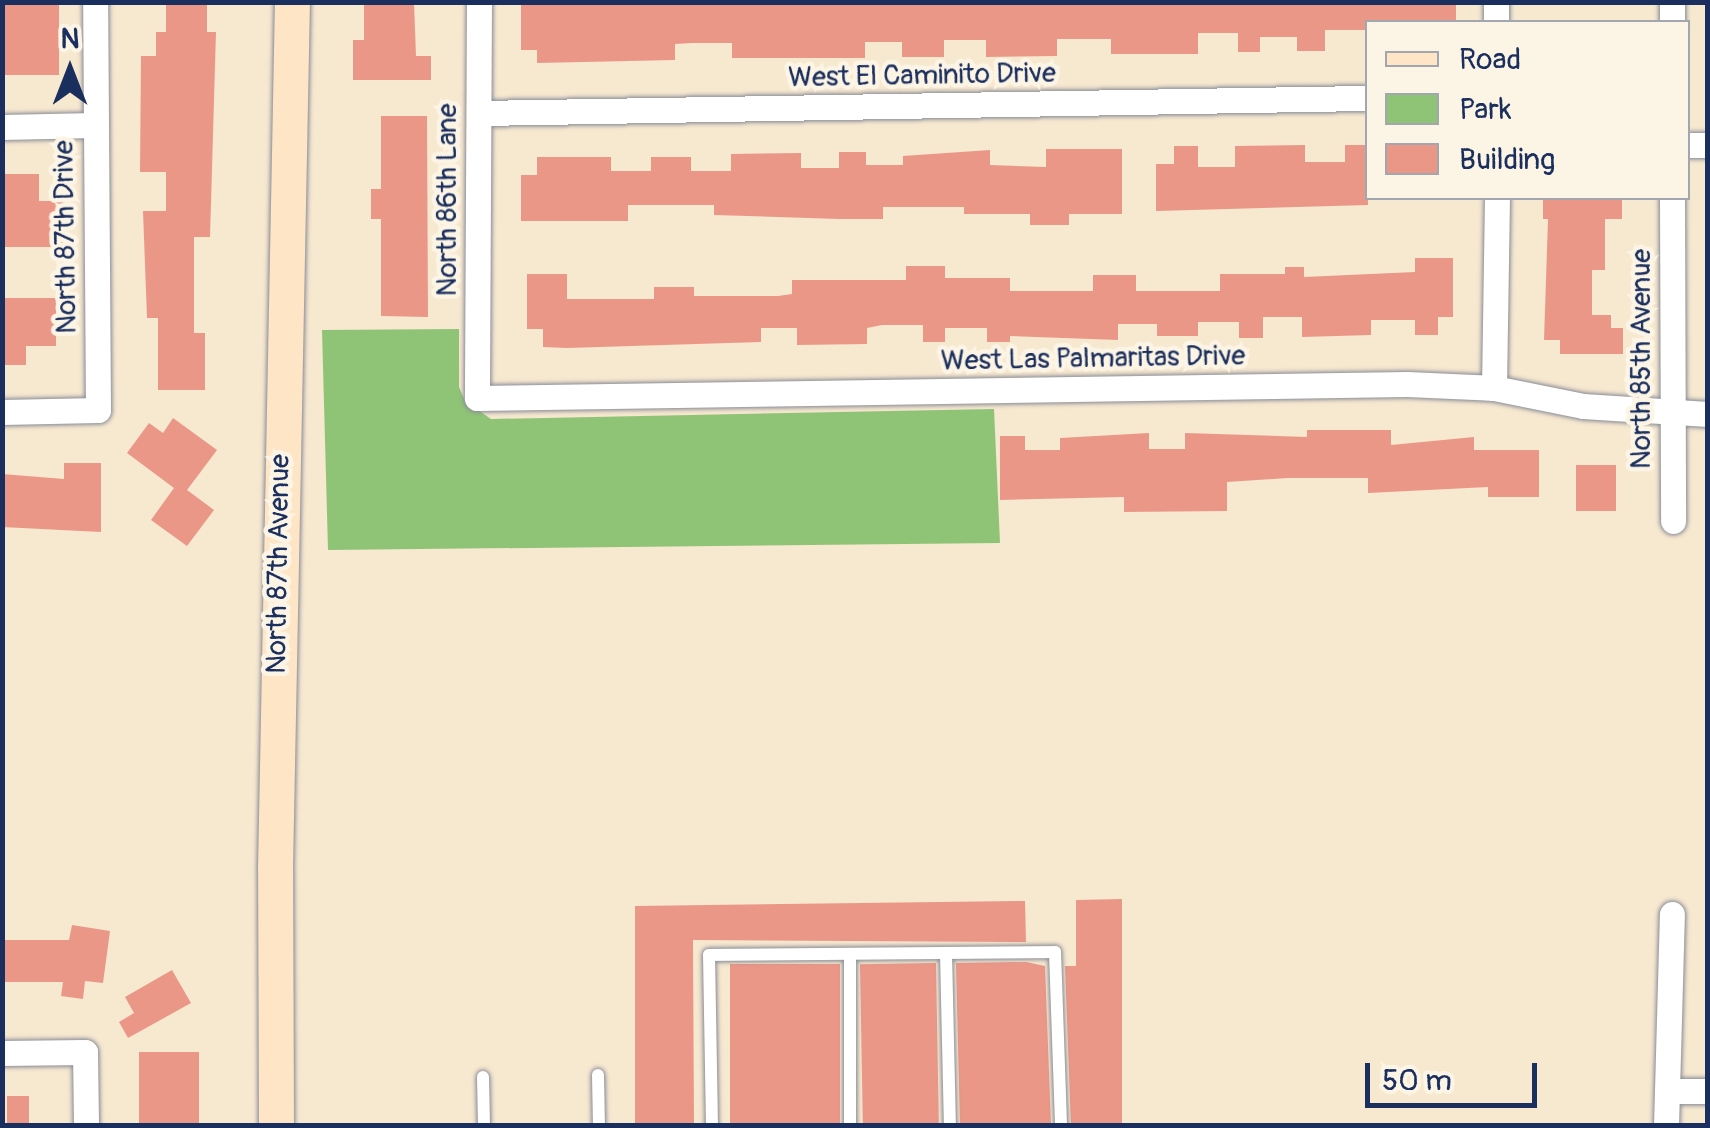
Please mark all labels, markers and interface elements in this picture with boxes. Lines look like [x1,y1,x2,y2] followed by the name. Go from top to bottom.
[20,20,120,120] north arrow
[1365,20,1690,200] legend
[61,22,79,57] text: N
[1459,41,1521,78] text: Road
[788,57,1056,95] street label: West El Caminito Drive
[1459,91,1512,128] text: Park
[431,104,465,296] street label: North 86th Lane
[48,140,84,334] street label: North 87th Drive
[1459,141,1555,178] text: Building
[1625,249,1659,469] street label: North 85th Avenue
[940,340,1246,378] street label: West Las Palmaritas Drive
[260,454,298,674] street label: North 87th Avenue
[1370,1043,1542,1105] scale bar
[1382,1062,1452,1099] text: 50 m

